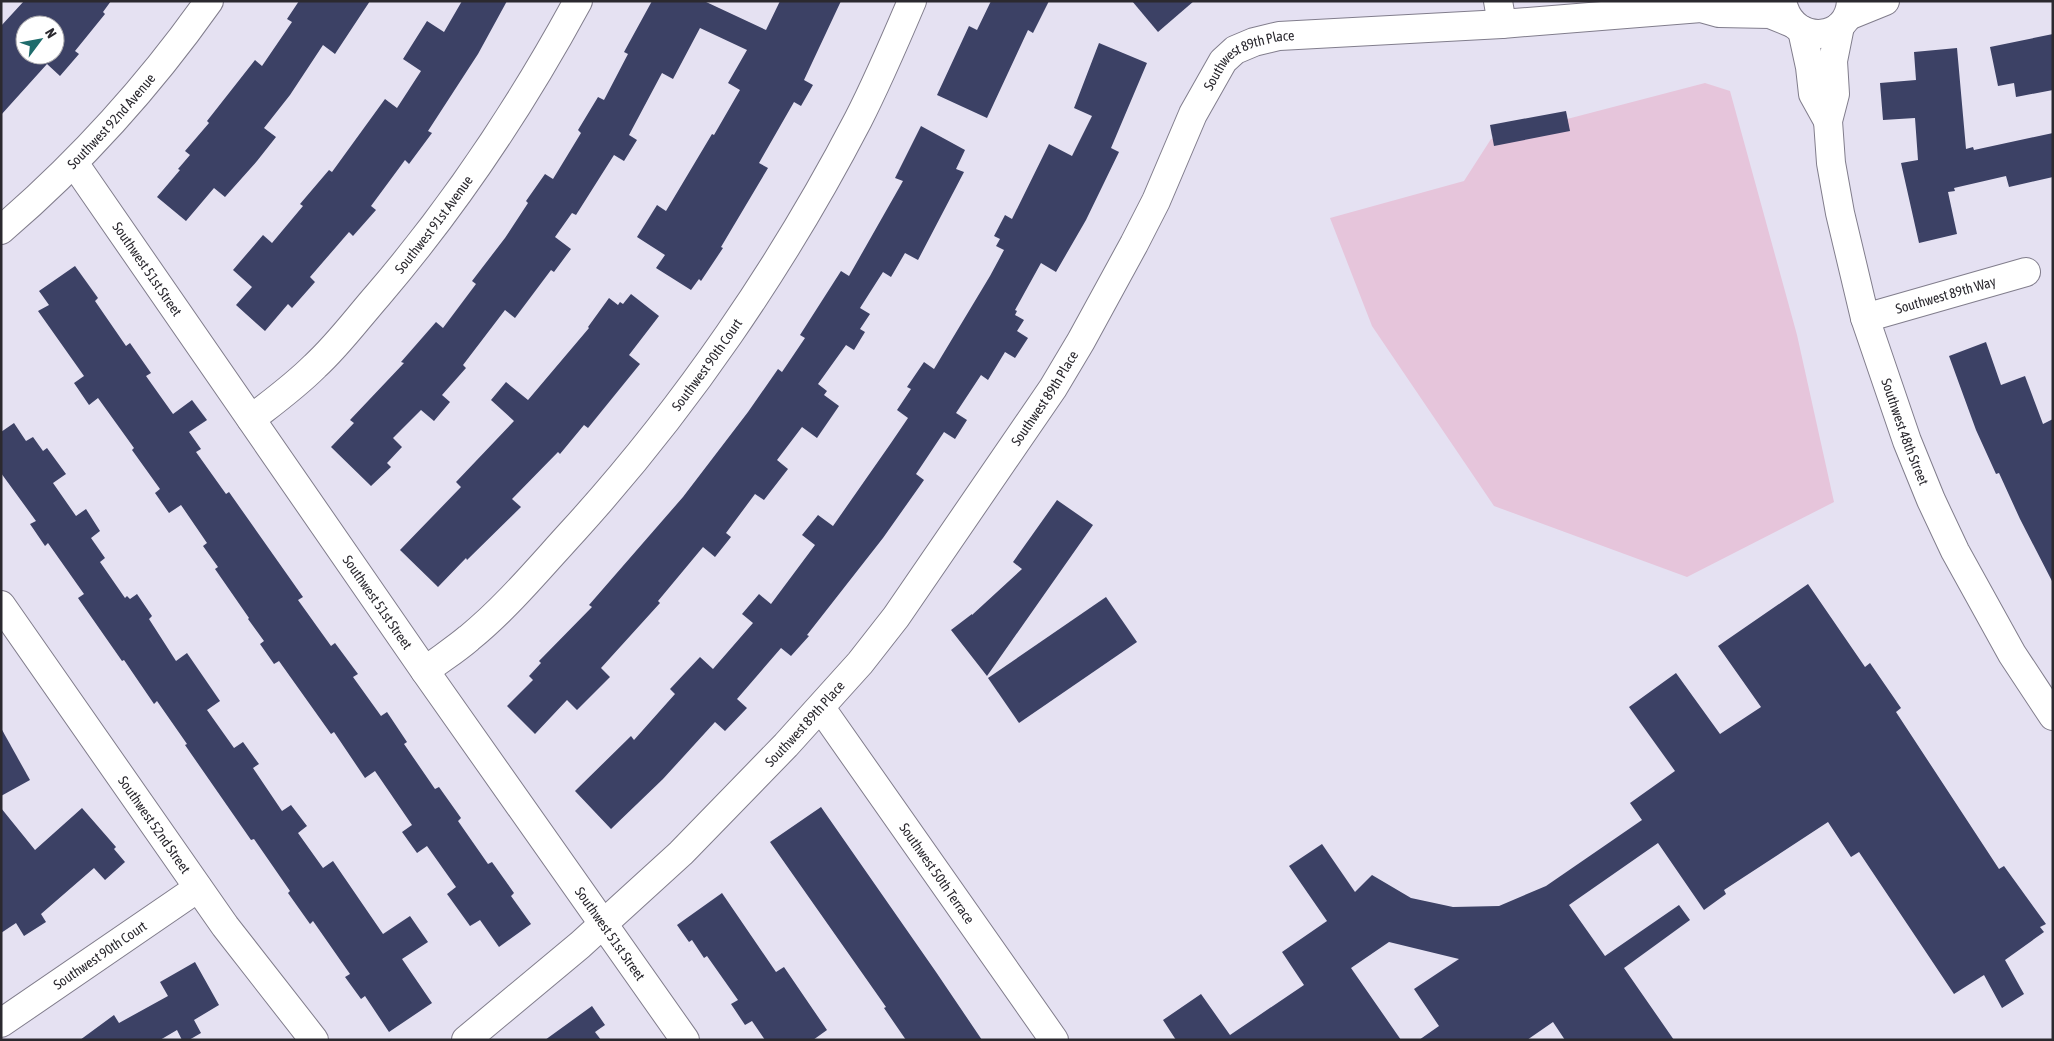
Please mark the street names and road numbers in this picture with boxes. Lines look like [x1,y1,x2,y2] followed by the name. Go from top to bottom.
[1200,27,1295,93] street label: Southwest 89th Place
[64,70,158,172] street label: Southwest 92nd Avenue
[391,173,476,277] street label: Southwest 91st Avenue
[109,219,185,319] street label: Southwest 51st Street
[1894,273,1998,317] street label: Southwest 89th Way
[668,316,745,414] street label: Southwest 90th Court
[1008,348,1081,449] street label: Southwest 89th Place
[1878,376,1932,487] street label: Southwest 48th Street
[340,552,416,652] street label: Southwest 51st Street
[762,678,848,770] street label: Southwest 89th Place
[115,773,194,876] street label: Southwest 52nd Street
[896,820,978,927] street label: Southwest 50th Terrace
[572,884,649,984] street label: Southwest 51st Street
[50,918,150,993] street label: Southwest 90th Court

